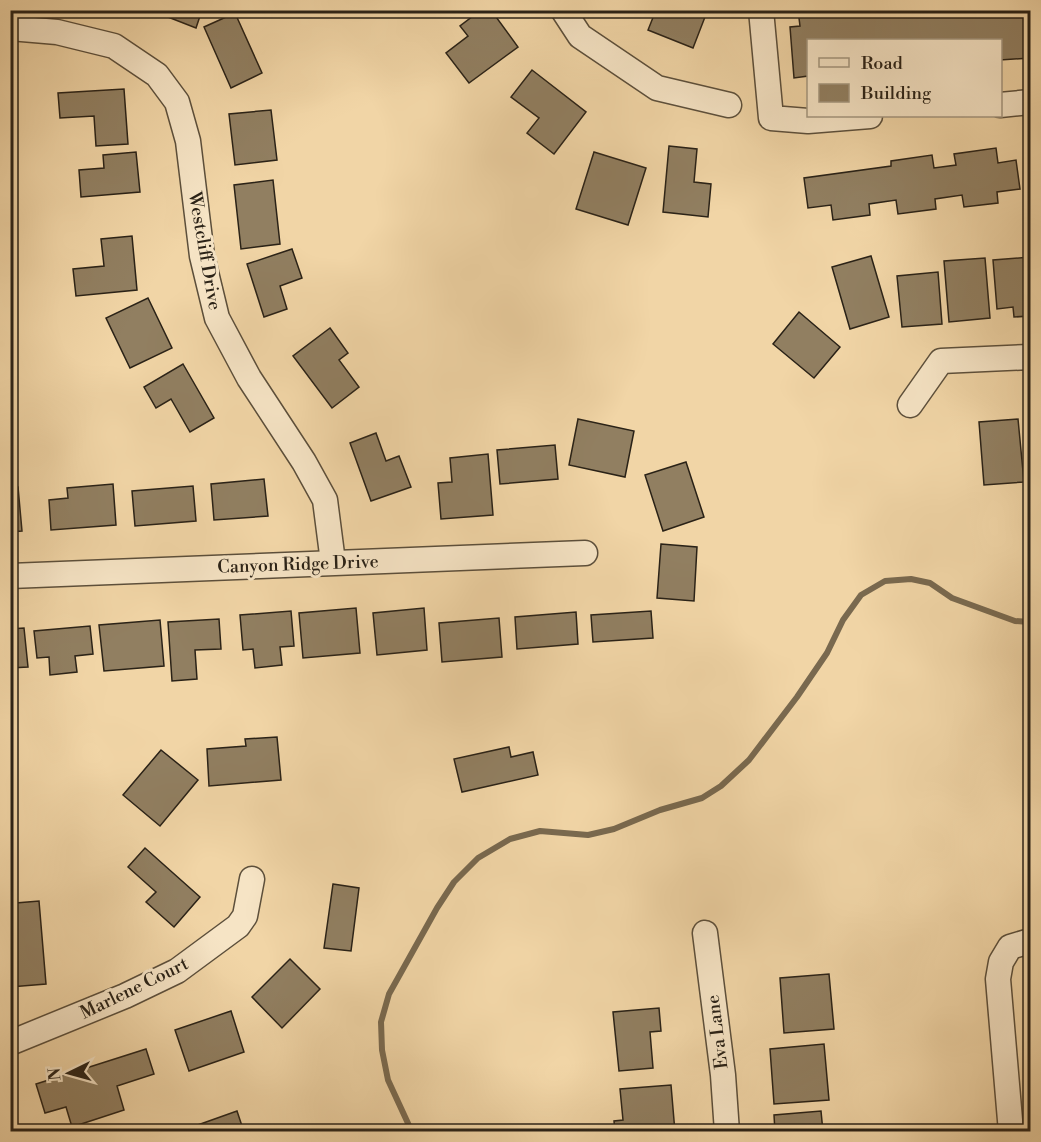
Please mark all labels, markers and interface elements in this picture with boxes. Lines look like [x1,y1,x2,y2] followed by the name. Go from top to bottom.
[807,39,1002,117] legend
[861,52,904,75] text: Road
[860,82,932,105] text: Building
[183,189,226,312] street label: Westcliff Drive
[217,550,379,579] street label: Canyon Ridge Drive
[76,952,193,1025] street label: Marlene Court
[702,994,733,1070] street label: Eva Lane
[39,1043,99,1103] north arrow
[45,1067,66,1081] text: N

